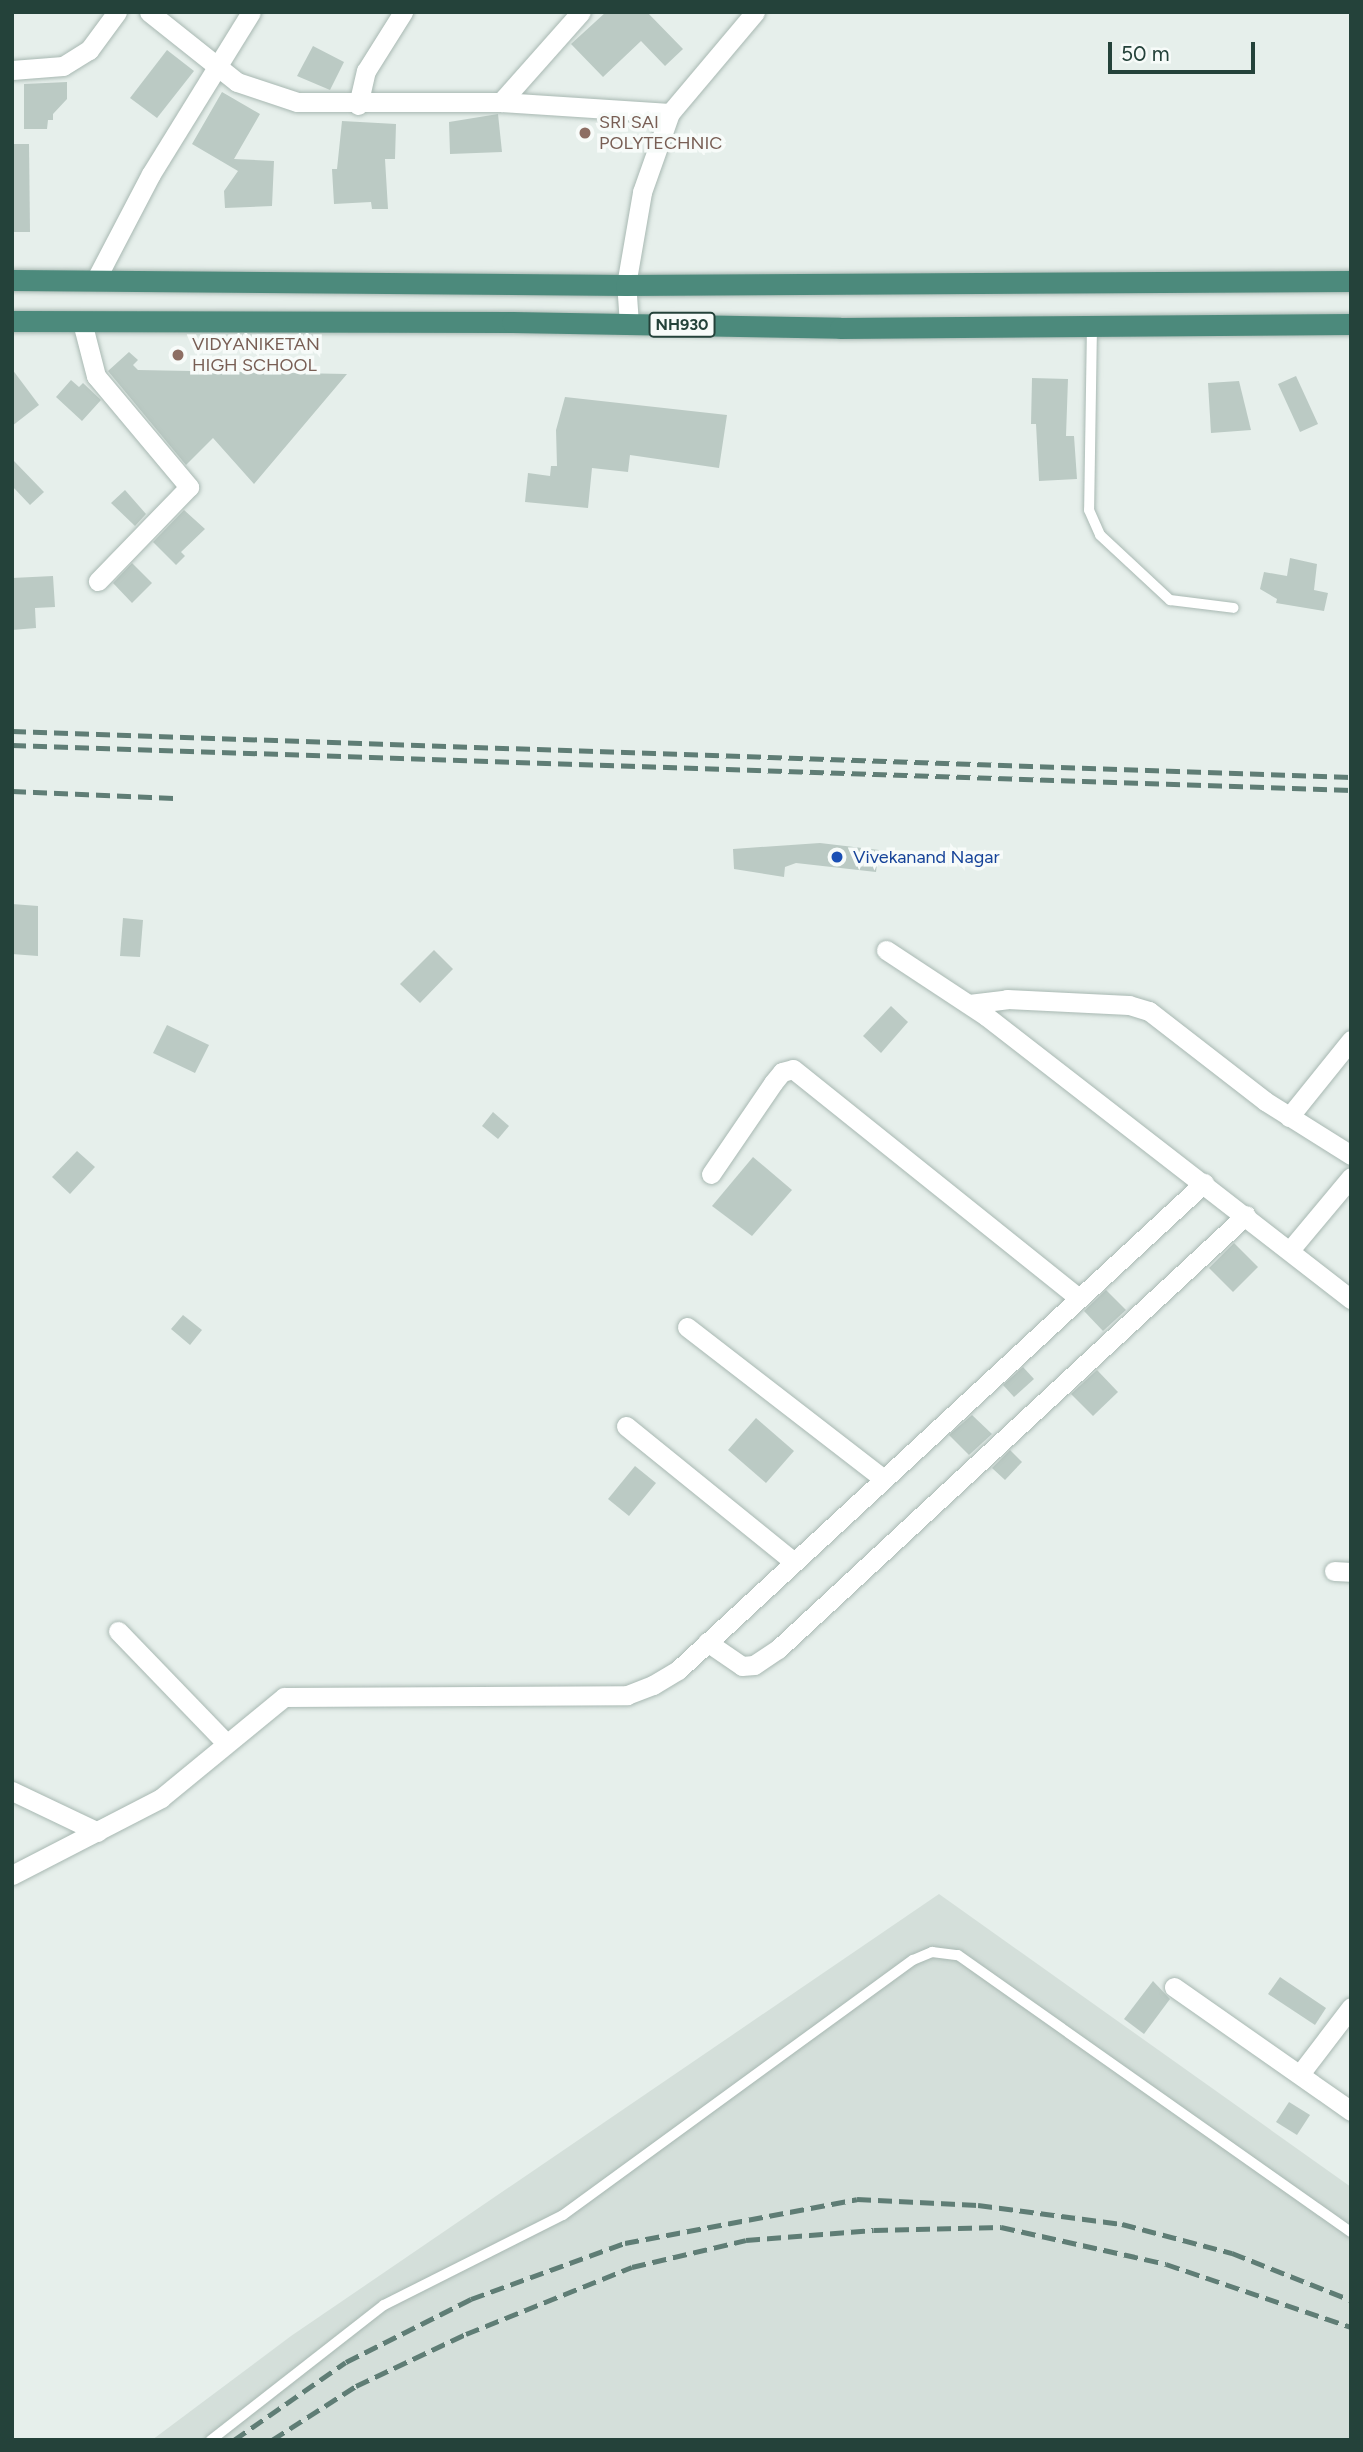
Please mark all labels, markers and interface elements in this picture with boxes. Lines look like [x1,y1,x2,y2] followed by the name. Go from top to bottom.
[1111,28,1258,72] scale bar
[1121,41,1170,66] text: 50 m
[599,112,722,154] place label: SRI SAI POLYTECHNIC
[577,125,593,141] marker: SRI SAI POLYTECHNIC
[647,312,717,338] road number: NH930
[192,334,320,376] place label: VIDYANIKETAN HIGH SCHOOL
[170,347,186,363] marker: VIDYANIKETAN HIGH SCHOOL
[853,846,1000,868] place label: Vivekanand Nagar
[827,847,847,867] marker: Vivekanand Nagar

